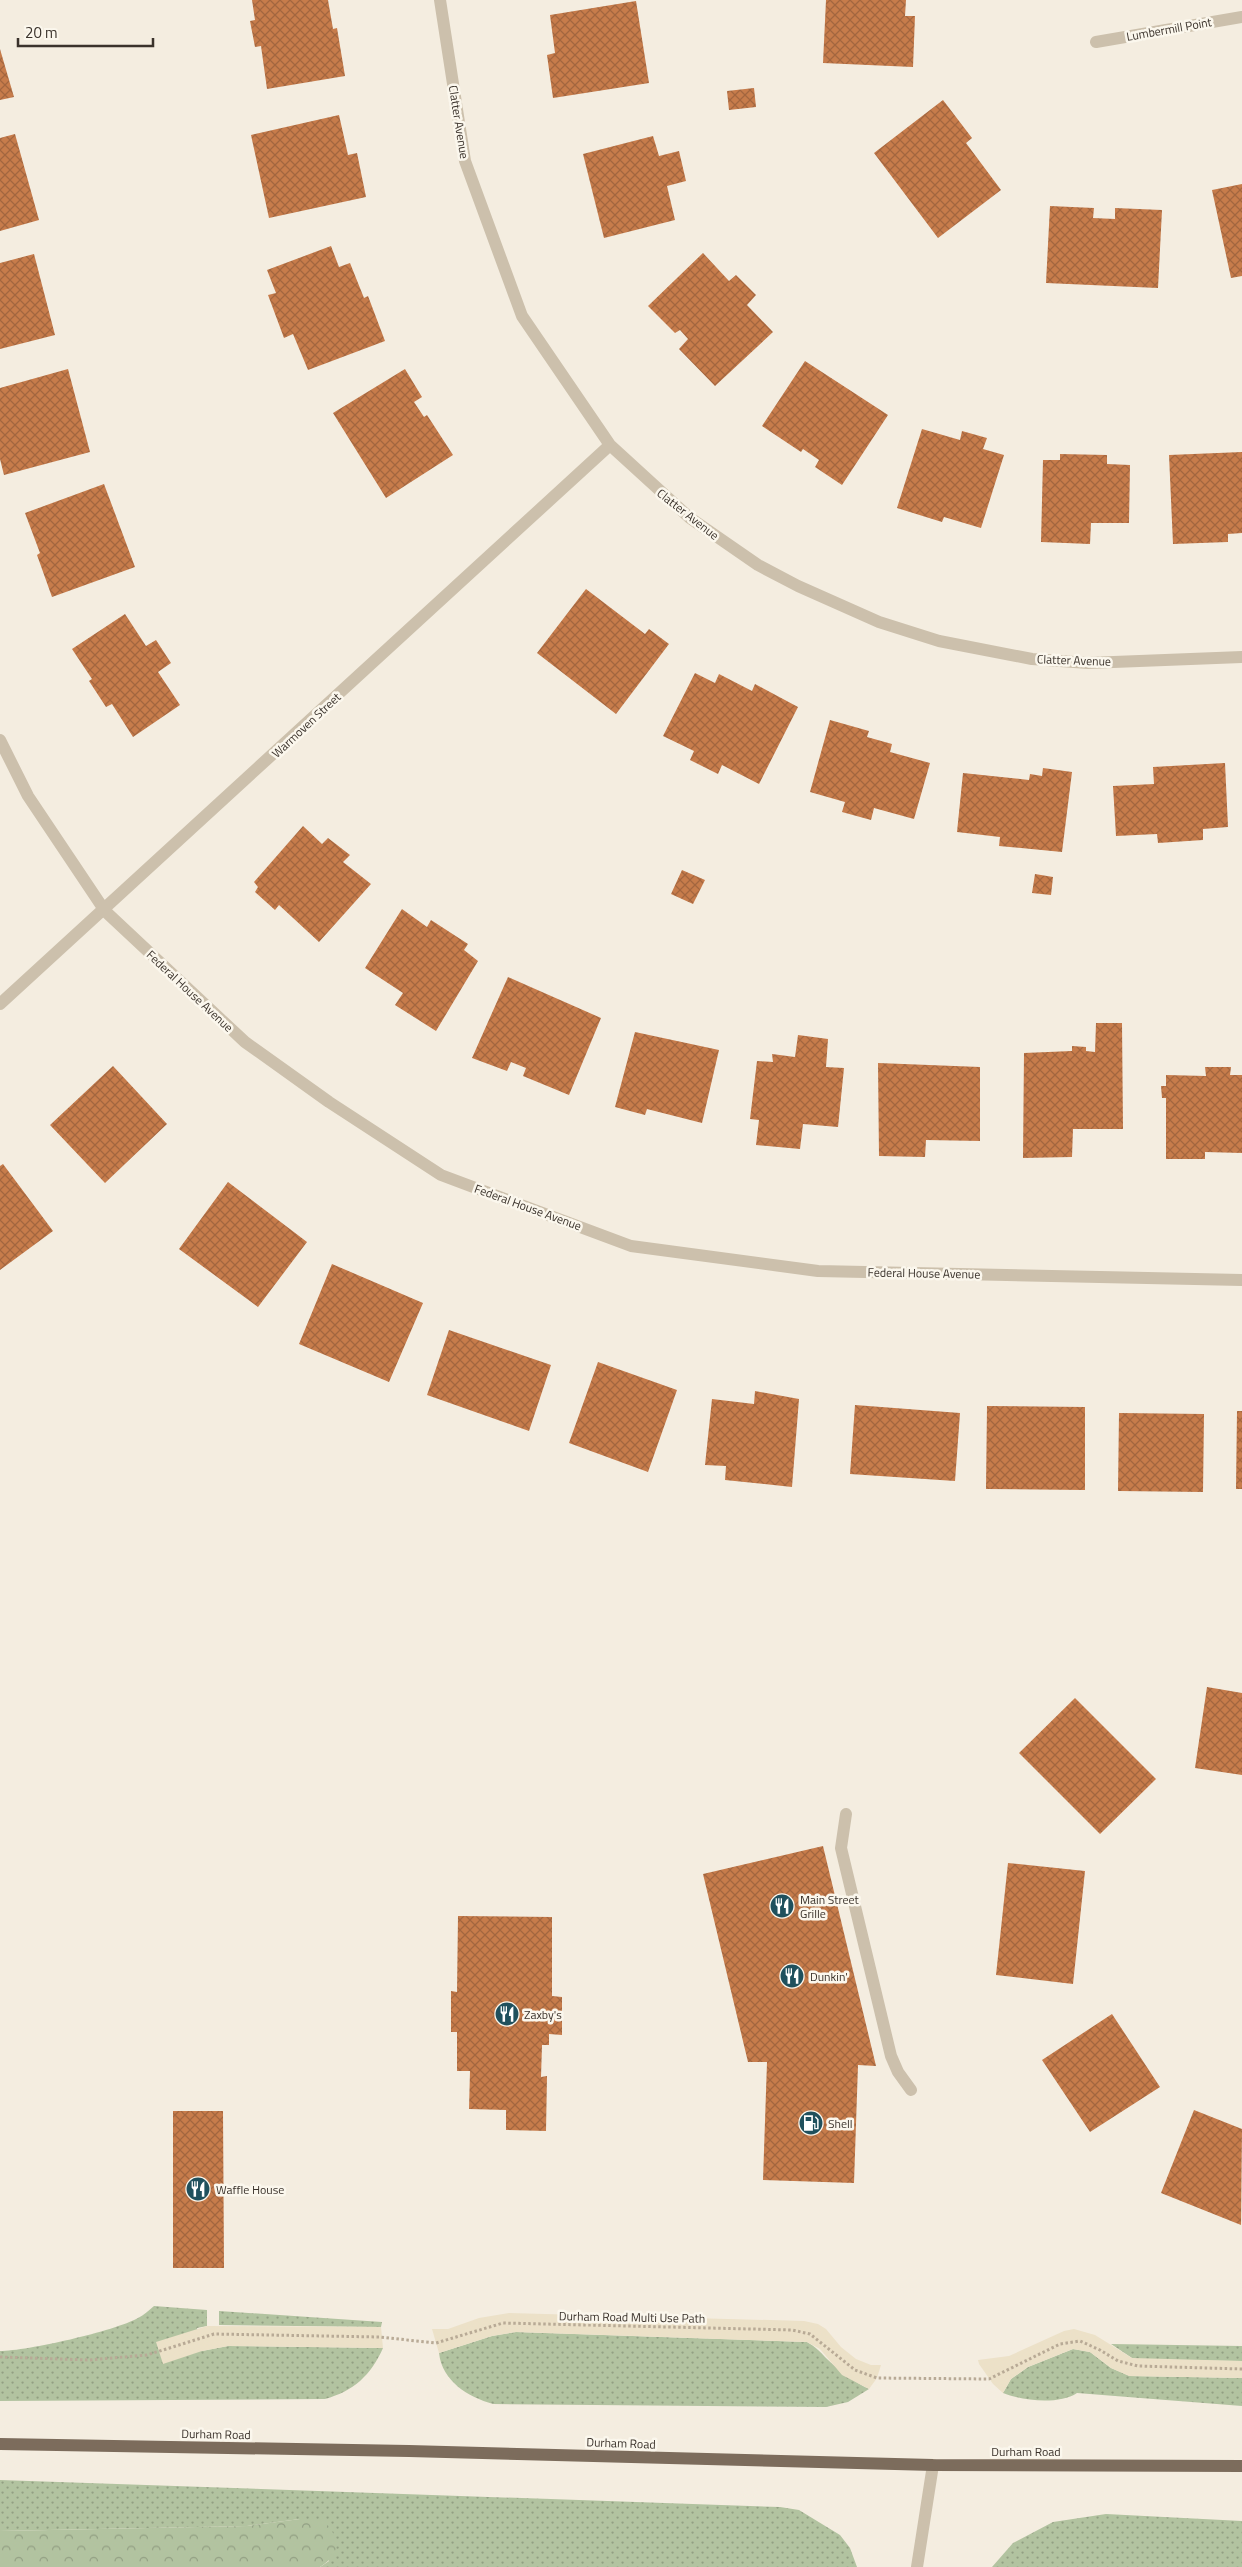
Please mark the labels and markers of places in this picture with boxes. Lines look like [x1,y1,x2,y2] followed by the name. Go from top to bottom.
[800,1890,860,1923] place label: Main Street Grille
[769,1893,795,1919] restaurant icon: Main Street Grille
[779,1963,805,1989] restaurant icon: Dunkin'
[810,1967,848,1986] place label: Dunkin'
[494,2001,520,2027] restaurant icon: Zaxby's
[524,2005,562,2024] place label: Zaxby's
[798,2110,824,2136] fuel station icon: Shell
[828,2114,853,2133] place label: Shell
[185,2176,211,2202] restaurant icon: Waffle House
[216,2180,284,2199] place label: Waffle House

